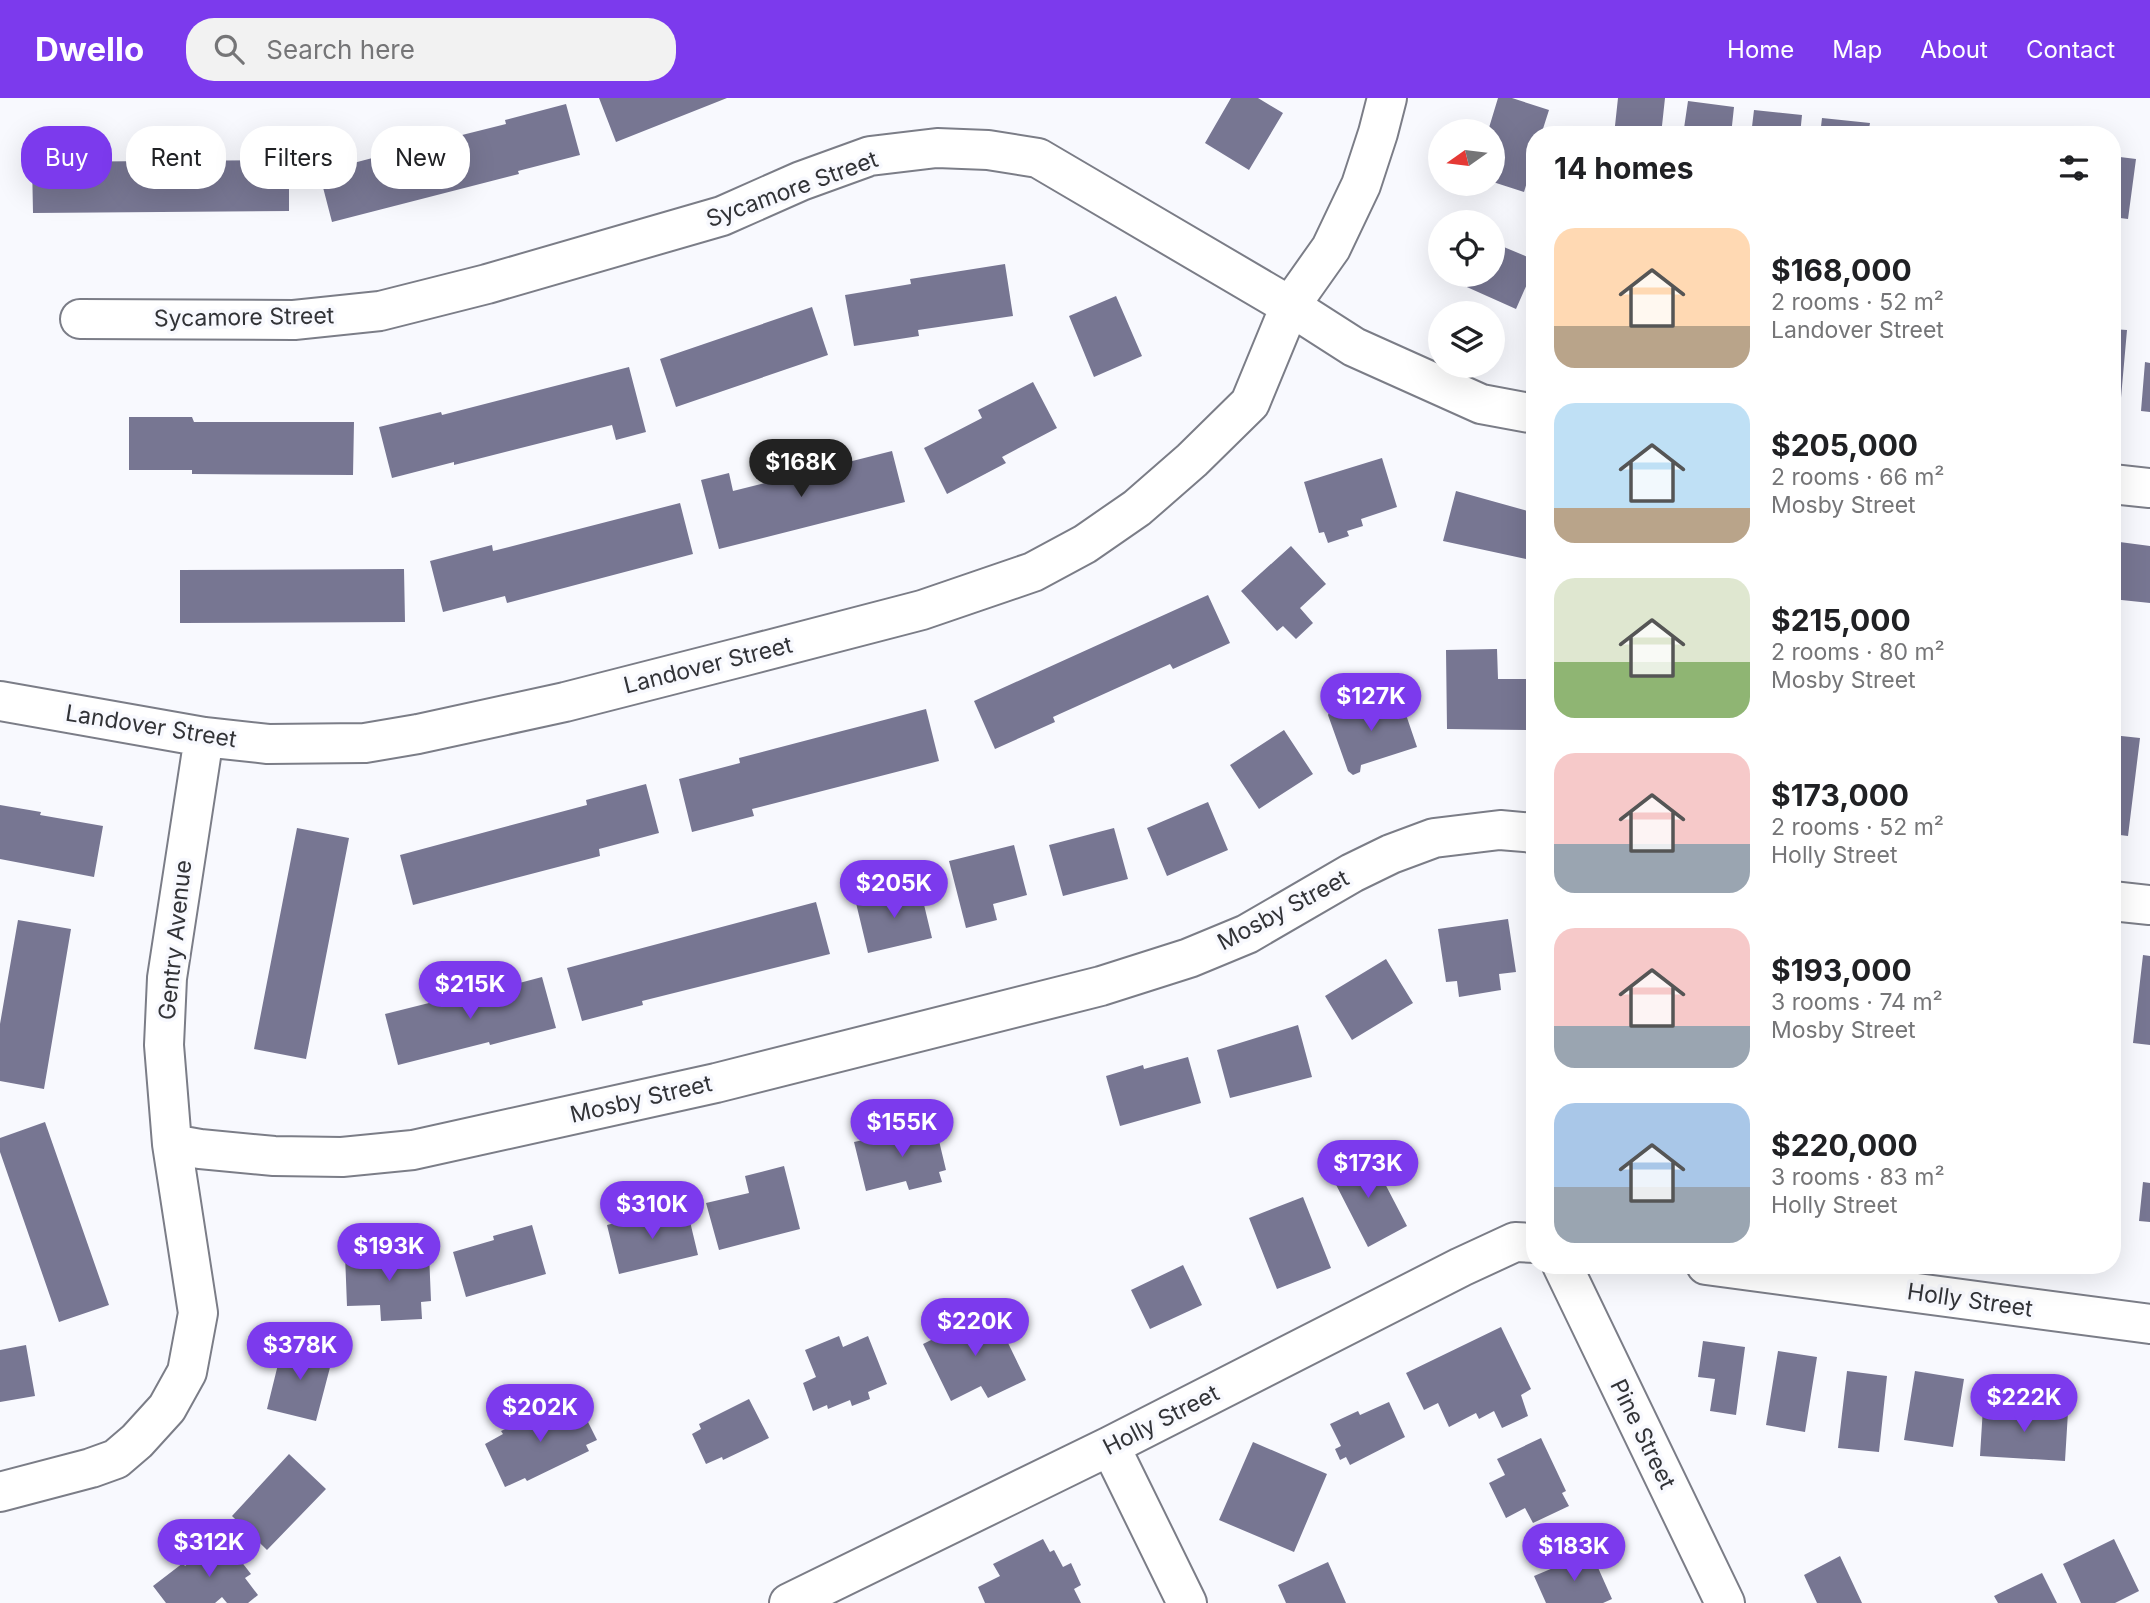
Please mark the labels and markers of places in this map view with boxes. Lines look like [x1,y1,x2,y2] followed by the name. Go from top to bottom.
[752,440,850,499] pin: $168K
[1322,674,1420,733] pin: $127K
[845,860,943,920] pin: $205K
[421,962,519,1021] pin: $215K
[853,1100,951,1159] pin: $155K
[1319,1140,1417,1200] pin: $173K
[603,1182,701,1241] pin: $310K
[340,1224,438,1283] pin: $193K
[926,1298,1024,1358] pin: $220K
[251,1322,349,1382] pin: $378K
[1975,1374,2073,1434] pin: $222K
[491,1384,589,1444] pin: $202K
[160,1520,258,1579] pin: $312K
[1525,1524,1623,1583] pin: $183K

